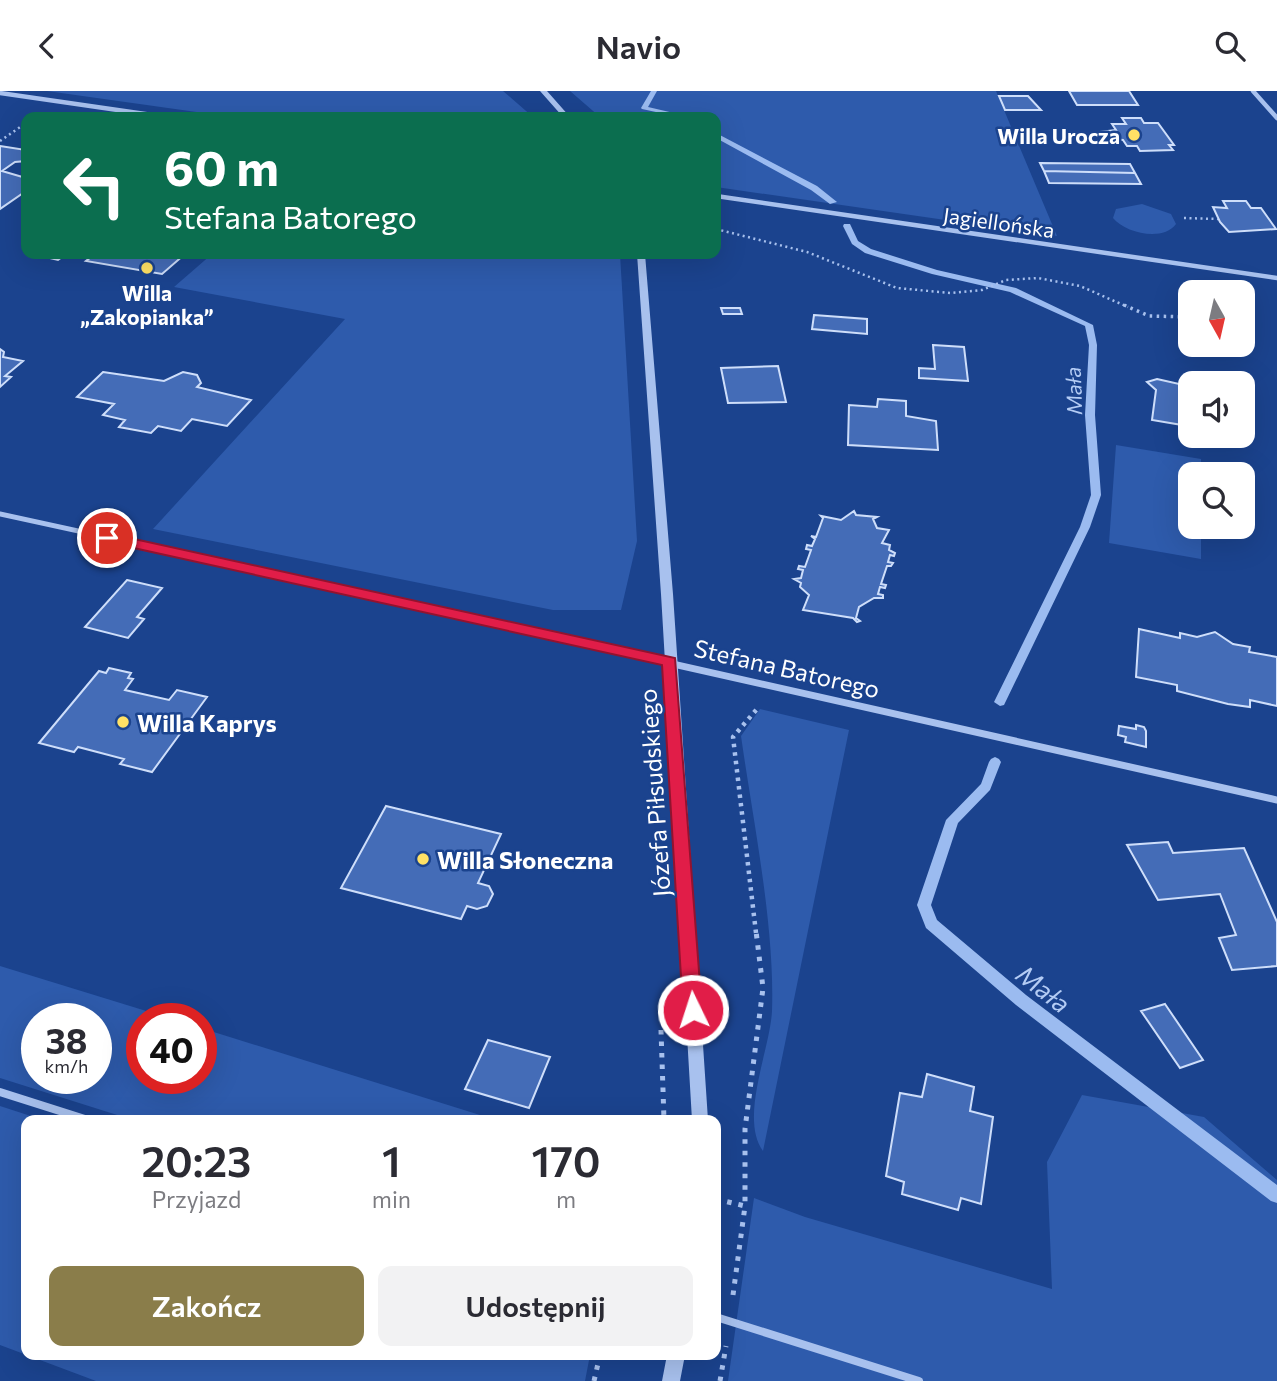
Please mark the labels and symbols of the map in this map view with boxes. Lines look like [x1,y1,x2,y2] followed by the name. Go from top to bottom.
[997,123,1120,148] place label: Willa Urocza
[1126,127,1142,143] marker: Willa Urocza
[942,202,1056,242] street label: Jagiellońska
[139,260,155,276] marker: Willa „Zakopianka”
[80,280,214,329] place label: Willa „Zakopianka”
[1178,280,1255,357] north arrow
[1060,366,1086,416] water label: Mała
[77,508,137,568] pin
[691,633,883,703] street label: Stefana Batorego
[632,688,676,898] street label: Józefa Piłsudskiego
[137,708,277,737] place label: Willa Kaprys
[115,714,131,730] marker: Willa Kaprys
[437,845,613,874] place label: Willa Słoneczna
[415,851,431,867] marker: Willa Słoneczna
[1011,957,1077,1019] water label: Mała
[656,973,730,1047] position arrow
[126,1003,217,1094] speed limit sign: 40

